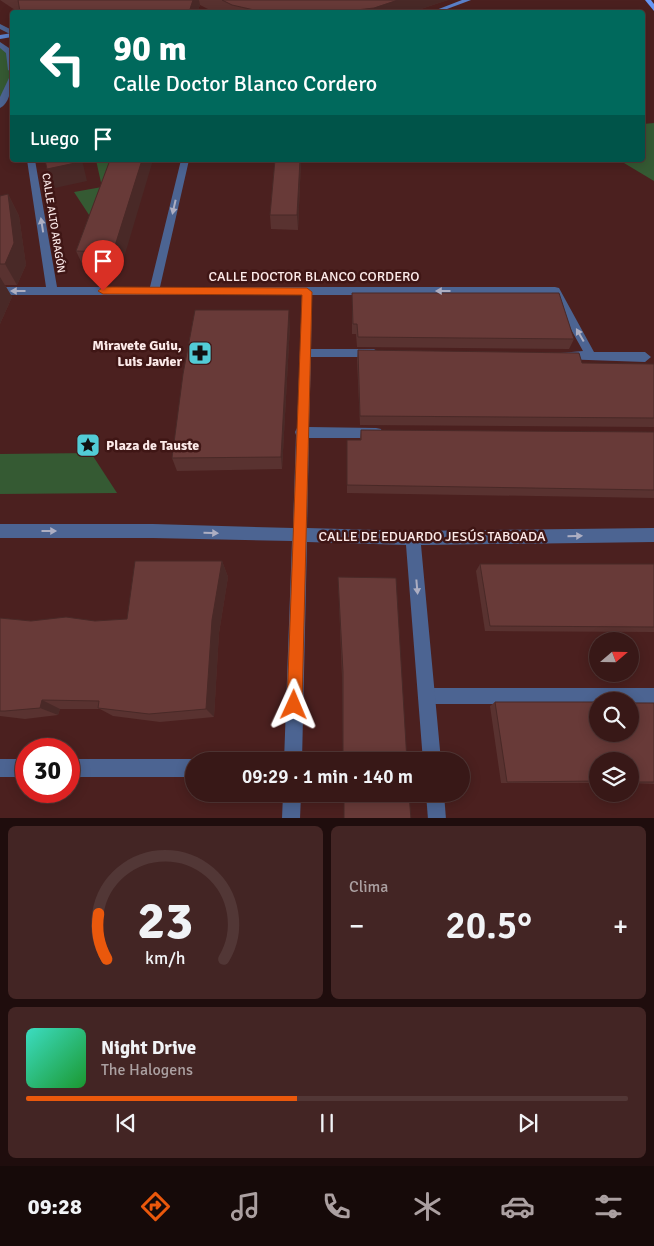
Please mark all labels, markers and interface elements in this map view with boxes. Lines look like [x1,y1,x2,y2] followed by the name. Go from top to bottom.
[113,27,187,70] text: 90 m
[30,30,95,95] icon: left
[113,70,377,97] text: Calle Doctor Blanco Cordero
[89,125,117,153] icon: arrive
[30,127,79,151] text: Luego
[39,172,69,274] street label: CALLE ALTO ARAGÓN
[170,200,178,215] one-way arrow
[37,217,45,233] one-way arrow
[82,240,124,291] pin
[89,247,117,275] icon: arrive
[209,268,420,285] street label: CALLE DOCTOR BLANCO CORDERO
[9,287,25,295] one-way arrow
[434,287,450,295] one-way arrow
[575,328,584,342] one-way arrow
[92,337,182,370] place label: Miravete Guiu, Luis Javier
[187,340,213,366] pharmacy icon: Miravete Guiu, Luis Javier
[75,432,101,458] place icon: Plaza de Tauste
[106,437,199,454] place label: Plaza de Tauste
[41,527,57,535] one-way arrow
[318,528,546,545] street label: CALLE DE EDUARDO JESÚS TABOADA
[203,529,219,537] one-way arrow
[567,532,583,540] one-way arrow
[414,579,422,595] one-way arrow
[589,632,639,682] north arrow
[589,632,639,802] map controls
[267,678,319,730] position arrow
[589,692,639,742] button: search
[15,738,80,803] speed limit sign: 30
[589,752,639,802] button: layers
[242,765,413,789] text: 09:29 · 1 min · 140 m
[349,877,388,897] text: Clima
[137,889,194,953] text: 23
[445,902,532,949] text: 20.5°
[349,909,364,943] text: −
[613,909,628,943] text: +
[145,947,186,969] text: km/h
[101,1036,196,1060] text: Night Drive
[101,1060,193,1080] text: The Halogens
[112,1109,140,1137] icon: previous
[313,1109,341,1137] icon: pause
[514,1109,542,1137] icon: next
[138,1189,173,1224] icon: directions
[228,1189,263,1224] icon: music
[319,1189,354,1224] icon: phone
[410,1189,445,1224] icon: climate
[500,1189,535,1224] icon: car
[591,1189,626,1224] icon: filters
[28,1193,82,1220] text: 09:28

